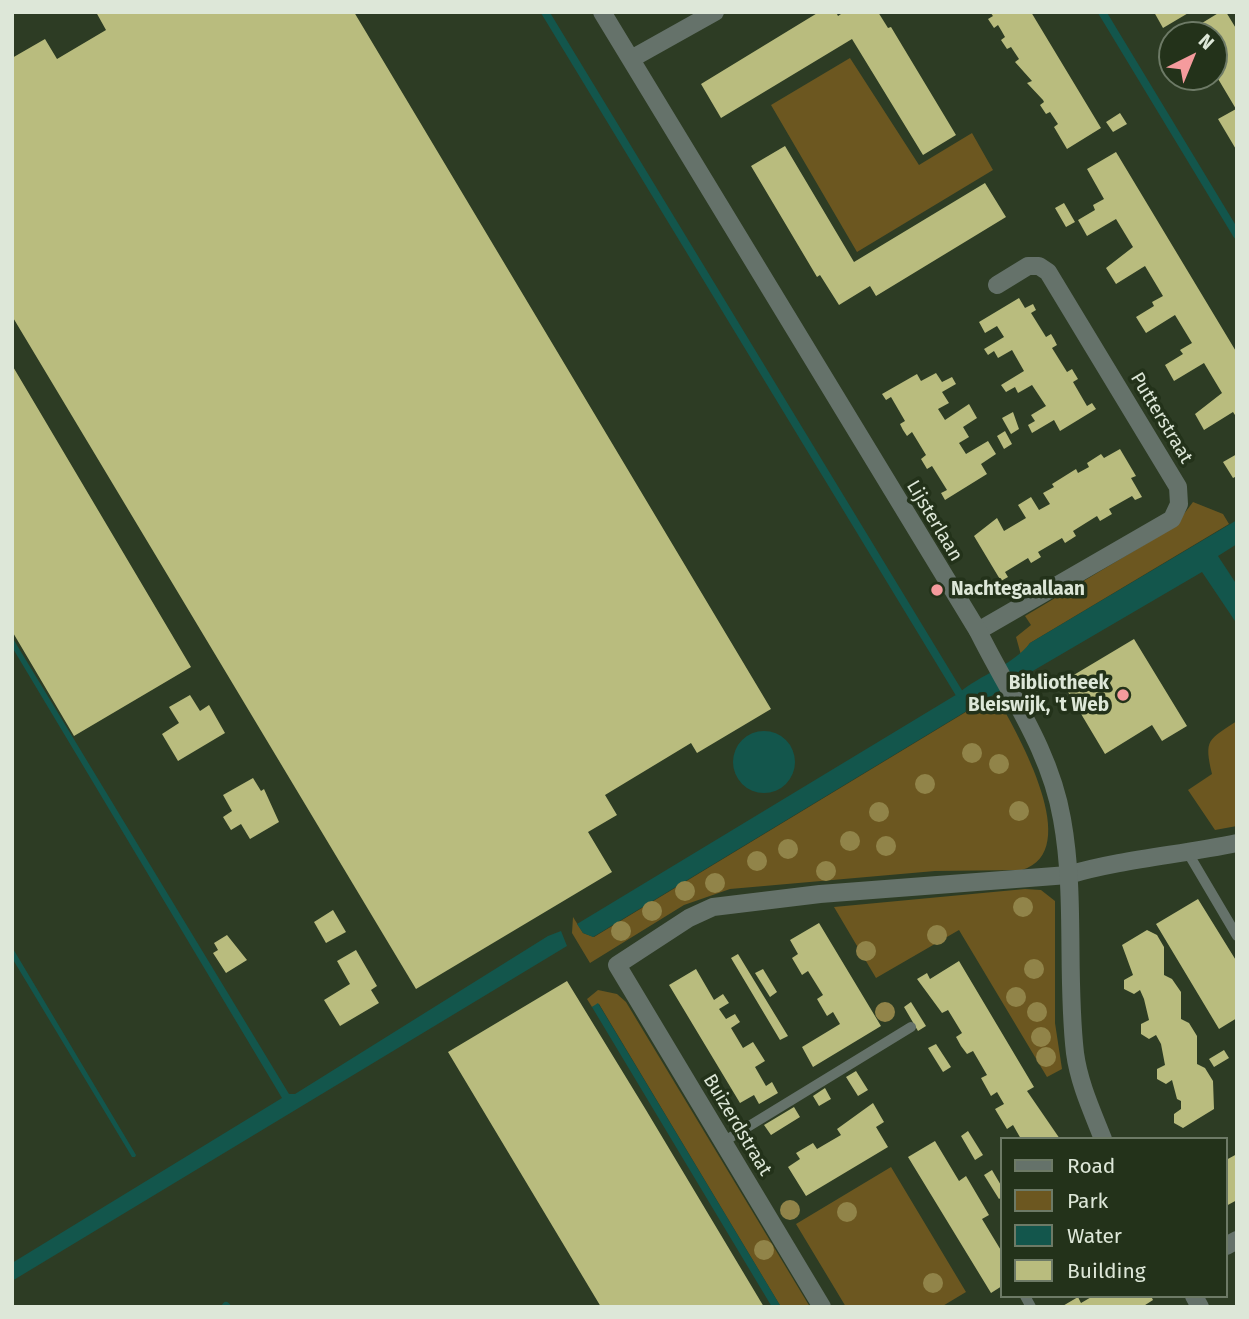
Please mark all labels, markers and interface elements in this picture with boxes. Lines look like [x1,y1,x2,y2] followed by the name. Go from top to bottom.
[1158,21,1228,91] north arrow
[1194,29,1219,54] text: N
[1125,368,1197,468] street label: Putterstraat
[901,476,967,566] street label: Lijsterlaan
[951,579,1085,601] place label: Nachtegaallaan
[929,582,945,598] marker: Nachtegaallaan
[968,673,1109,717] place label: Bibliotheek Bleiswijk, 't Web
[1115,687,1131,703] marker: Bibliotheek Bleiswijk, 't Web
[698,1070,776,1180] street label: Buizerdstraat
[1000,1137,1228,1298] legend
[1067,1153,1115,1179] text: Road
[1067,1188,1108,1214] text: Park
[1067,1223,1122,1249] text: Water
[1067,1258,1146,1284] text: Building

